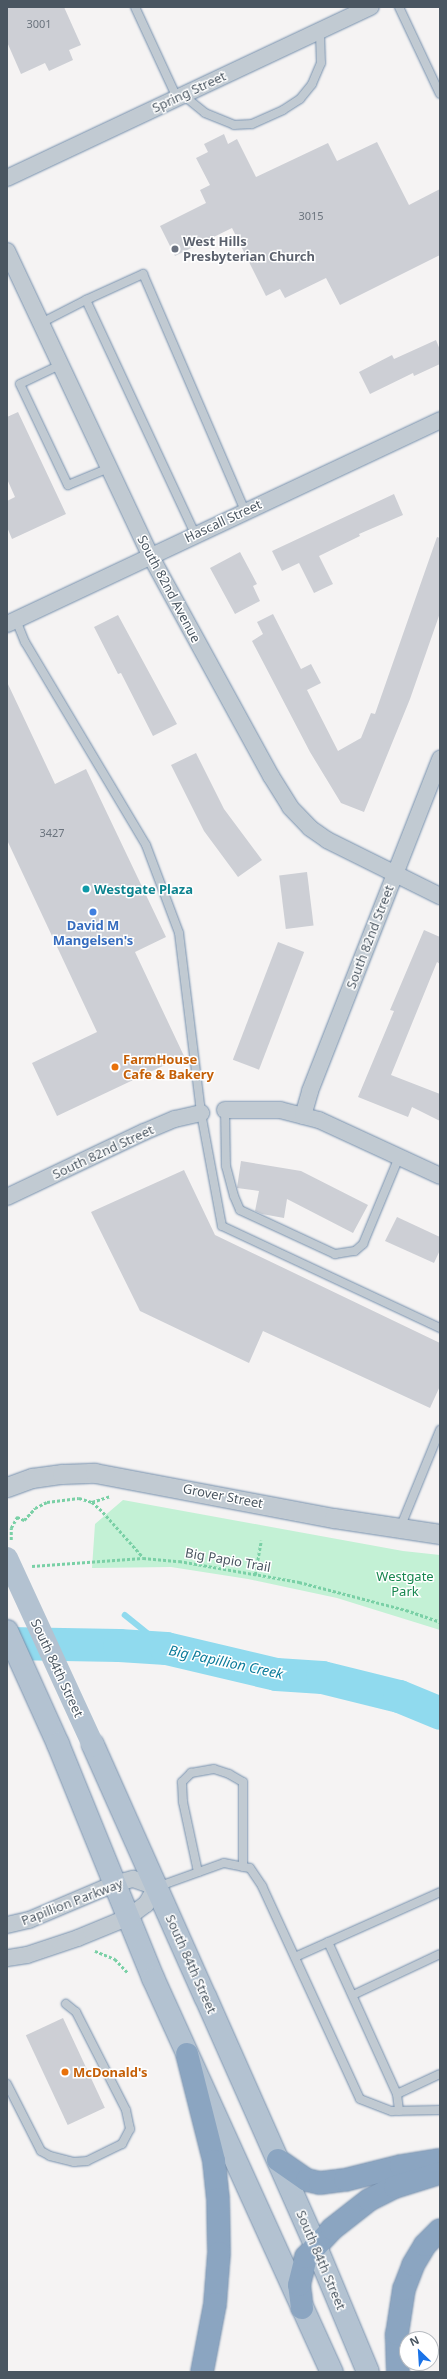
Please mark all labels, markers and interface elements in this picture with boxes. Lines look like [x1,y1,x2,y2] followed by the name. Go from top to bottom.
[26,17,52,31] house number: 3001
[150,68,228,116] street label: Spring Street
[298,209,324,223] house number: 3015
[183,234,315,265] place label: West Hills Presbyterian Church
[170,244,180,254] marker: West Hills Presbyterian Church
[182,496,264,546] street label: Hascall Street
[134,533,204,645] street label: South 82nd Avenue
[39,826,65,840] house number: 3427
[94,881,193,897] place label: Westgate Plaza
[343,883,397,991] street label: South 82nd Street
[81,884,91,894] marker: Westgate Plaza
[88,907,98,917] marker: David M Mangelsen's
[53,918,133,949] place label: David M Mangelsen's
[123,1052,214,1083] place label: FarmHouse Cafe & Bakery
[110,1062,120,1072] marker: FarmHouse Cafe & Bakery
[50,1122,156,1182] street label: South 82nd Street
[182,1481,264,1511] street label: Grover Street
[184,1545,272,1575] street label: Big Papio Trail
[376,1569,434,1600] park label: Westgate Park
[27,1616,87,1720] street label: South 84th Street
[167,1642,285,1682] water label: Big Papillion Creek
[19,1875,125,1929] street label: Papillion Parkway
[162,1912,220,2016] street label: South 84th Street
[73,2064,148,2080] place label: McDonald's
[60,2067,70,2077] marker: McDonald's
[293,2208,349,2312] street label: South 84th Street
[399,2331,439,2371] north arrow
[407,2332,421,2349] text: N

